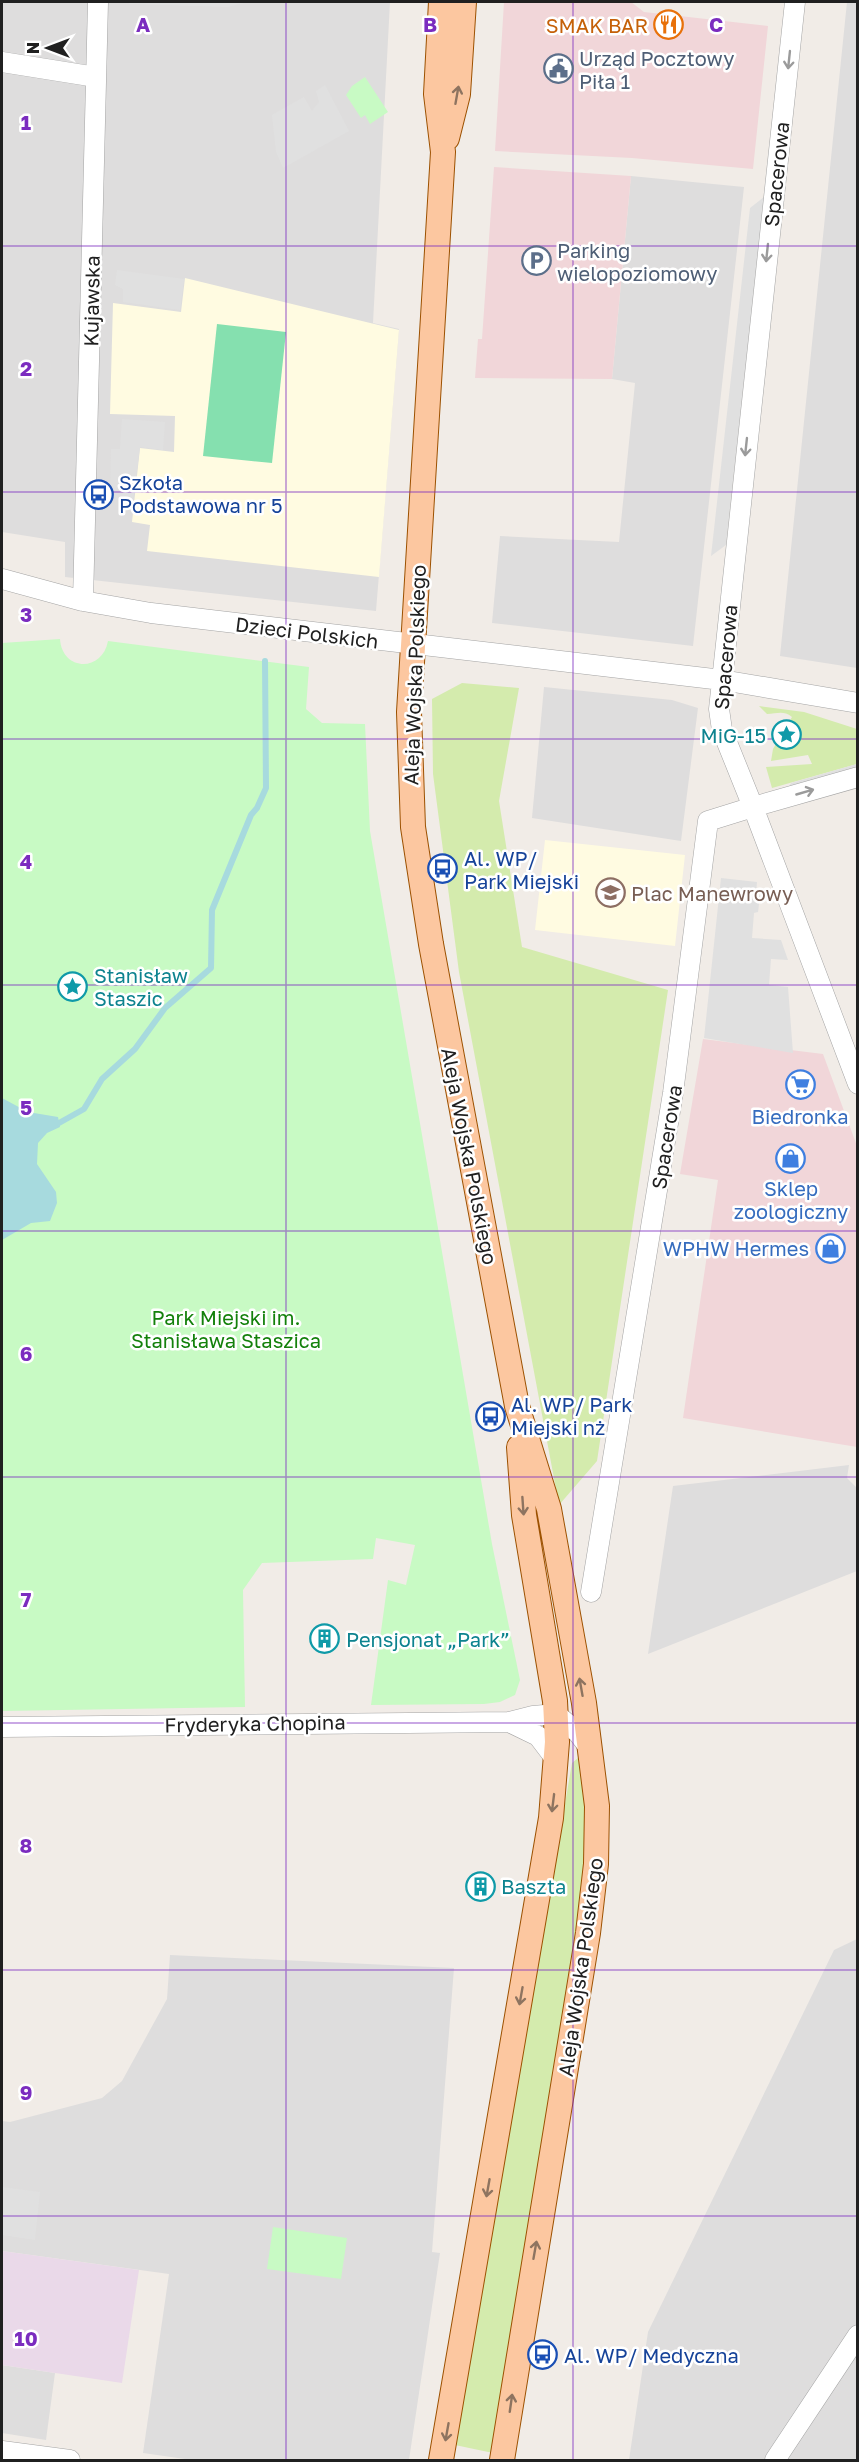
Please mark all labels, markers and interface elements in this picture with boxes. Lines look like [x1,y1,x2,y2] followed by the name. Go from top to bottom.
[653,9,685,41] restaurant icon: SMAK BAR
[136,12,150,36] text: A
[423,12,437,36] text: B
[709,12,723,36] text: C
[546,13,648,37] place label: SMAK BAR
[18,18,78,78] north arrow
[23,42,43,54] text: N
[579,46,734,93] place label: Urząd Pocztowy Piła 1
[783,49,794,69] one-way arrow
[542,53,574,85] public building icon: Urząd Pocztowy Piła 1
[451,86,462,105] one-way arrow
[21,110,31,134] text: 1
[759,120,793,228] street label: Spacerowa
[557,238,718,285] place label: Parking wielopoziomowy
[761,243,772,263] one-way arrow
[520,245,552,277] parking icon: Parking wielopoziomowy
[78,255,104,347] street label: Kujawska
[20,356,32,380] text: 2
[741,437,752,457] one-way arrow
[119,470,283,517] place label: Szkoła Podstawowa nr 5
[82,478,114,510] bus stop icon: Szkoła Podstawowa nr 5
[398,564,430,786] street label: Aleja Wojska Polskiego
[20,602,32,626] text: 3
[708,603,742,711] street label: Spacerowa
[234,611,380,653] street label: Dzieci Polskich
[771,719,803,751] place icon: MiG-15
[700,723,766,747] place label: MiG-15
[795,786,814,797] one-way arrow
[464,846,579,893] place label: Al. WP/ Park Miejski
[20,849,32,873] text: 4
[427,853,459,885] bus stop icon: Al. WP/ Park Miejski
[594,877,626,909] school or university icon: Plac Manewrowy
[631,881,793,905] place label: Plac Manewrowy
[94,963,188,1010] place label: Stanisław Staszic
[57,970,89,1002] place icon: Stanisław Staszic
[437,1045,503,1267] street label: Aleja Wojska Polskiego
[784,1069,816,1101] supermarket icon: Biedronka
[646,1083,686,1191] street label: Spacerowa
[20,1095,32,1119] text: 5
[752,1104,848,1128] place label: Biedronka
[775,1142,807,1174] shop icon: Sklep zoologiczny
[734,1176,848,1223] place label: Sklep zoologiczny
[814,1232,846,1264] shop icon: WPHW Hermes
[663,1236,809,1260] place label: WPHW Hermes
[131,1305,321,1352] park label: Park Miejski im. Stanisława Staszica
[20,1341,32,1365] text: 6
[511,1392,633,1439] place label: Al. WP/ Park Miejski nż
[474,1400,506,1432] bus stop icon: Al. WP/ Park Miejski nż
[518,1496,529,1516] one-way arrow
[21,1587,32,1611] text: 7
[309,1623,341,1655] building icon: Pensjonat „Park”
[346,1627,510,1651] place label: Pensjonat „Park”
[575,1678,586,1698] one-way arrow
[164,1709,346,1737] street label: Fryderyka Chopina
[547,1793,558,1813] one-way arrow
[20,1833,32,1857] text: 8
[553,1856,607,2078] street label: Aleja Wojska Polskiego
[464,1870,496,1902] building icon: Baszta
[501,1874,566,1898] place label: Baszta
[515,1985,526,2005] one-way arrow
[20,2080,32,2104] text: 9
[483,2177,494,2197] one-way arrow
[530,2241,541,2261] one-way arrow
[14,2326,38,2350] text: 10
[527,2339,559,2371] bus stop icon: Al. WP/ Medyczna
[564,2343,739,2367] place label: Al. WP/ Medyczna
[505,2393,516,2413] one-way arrow
[441,2422,452,2441] one-way arrow

